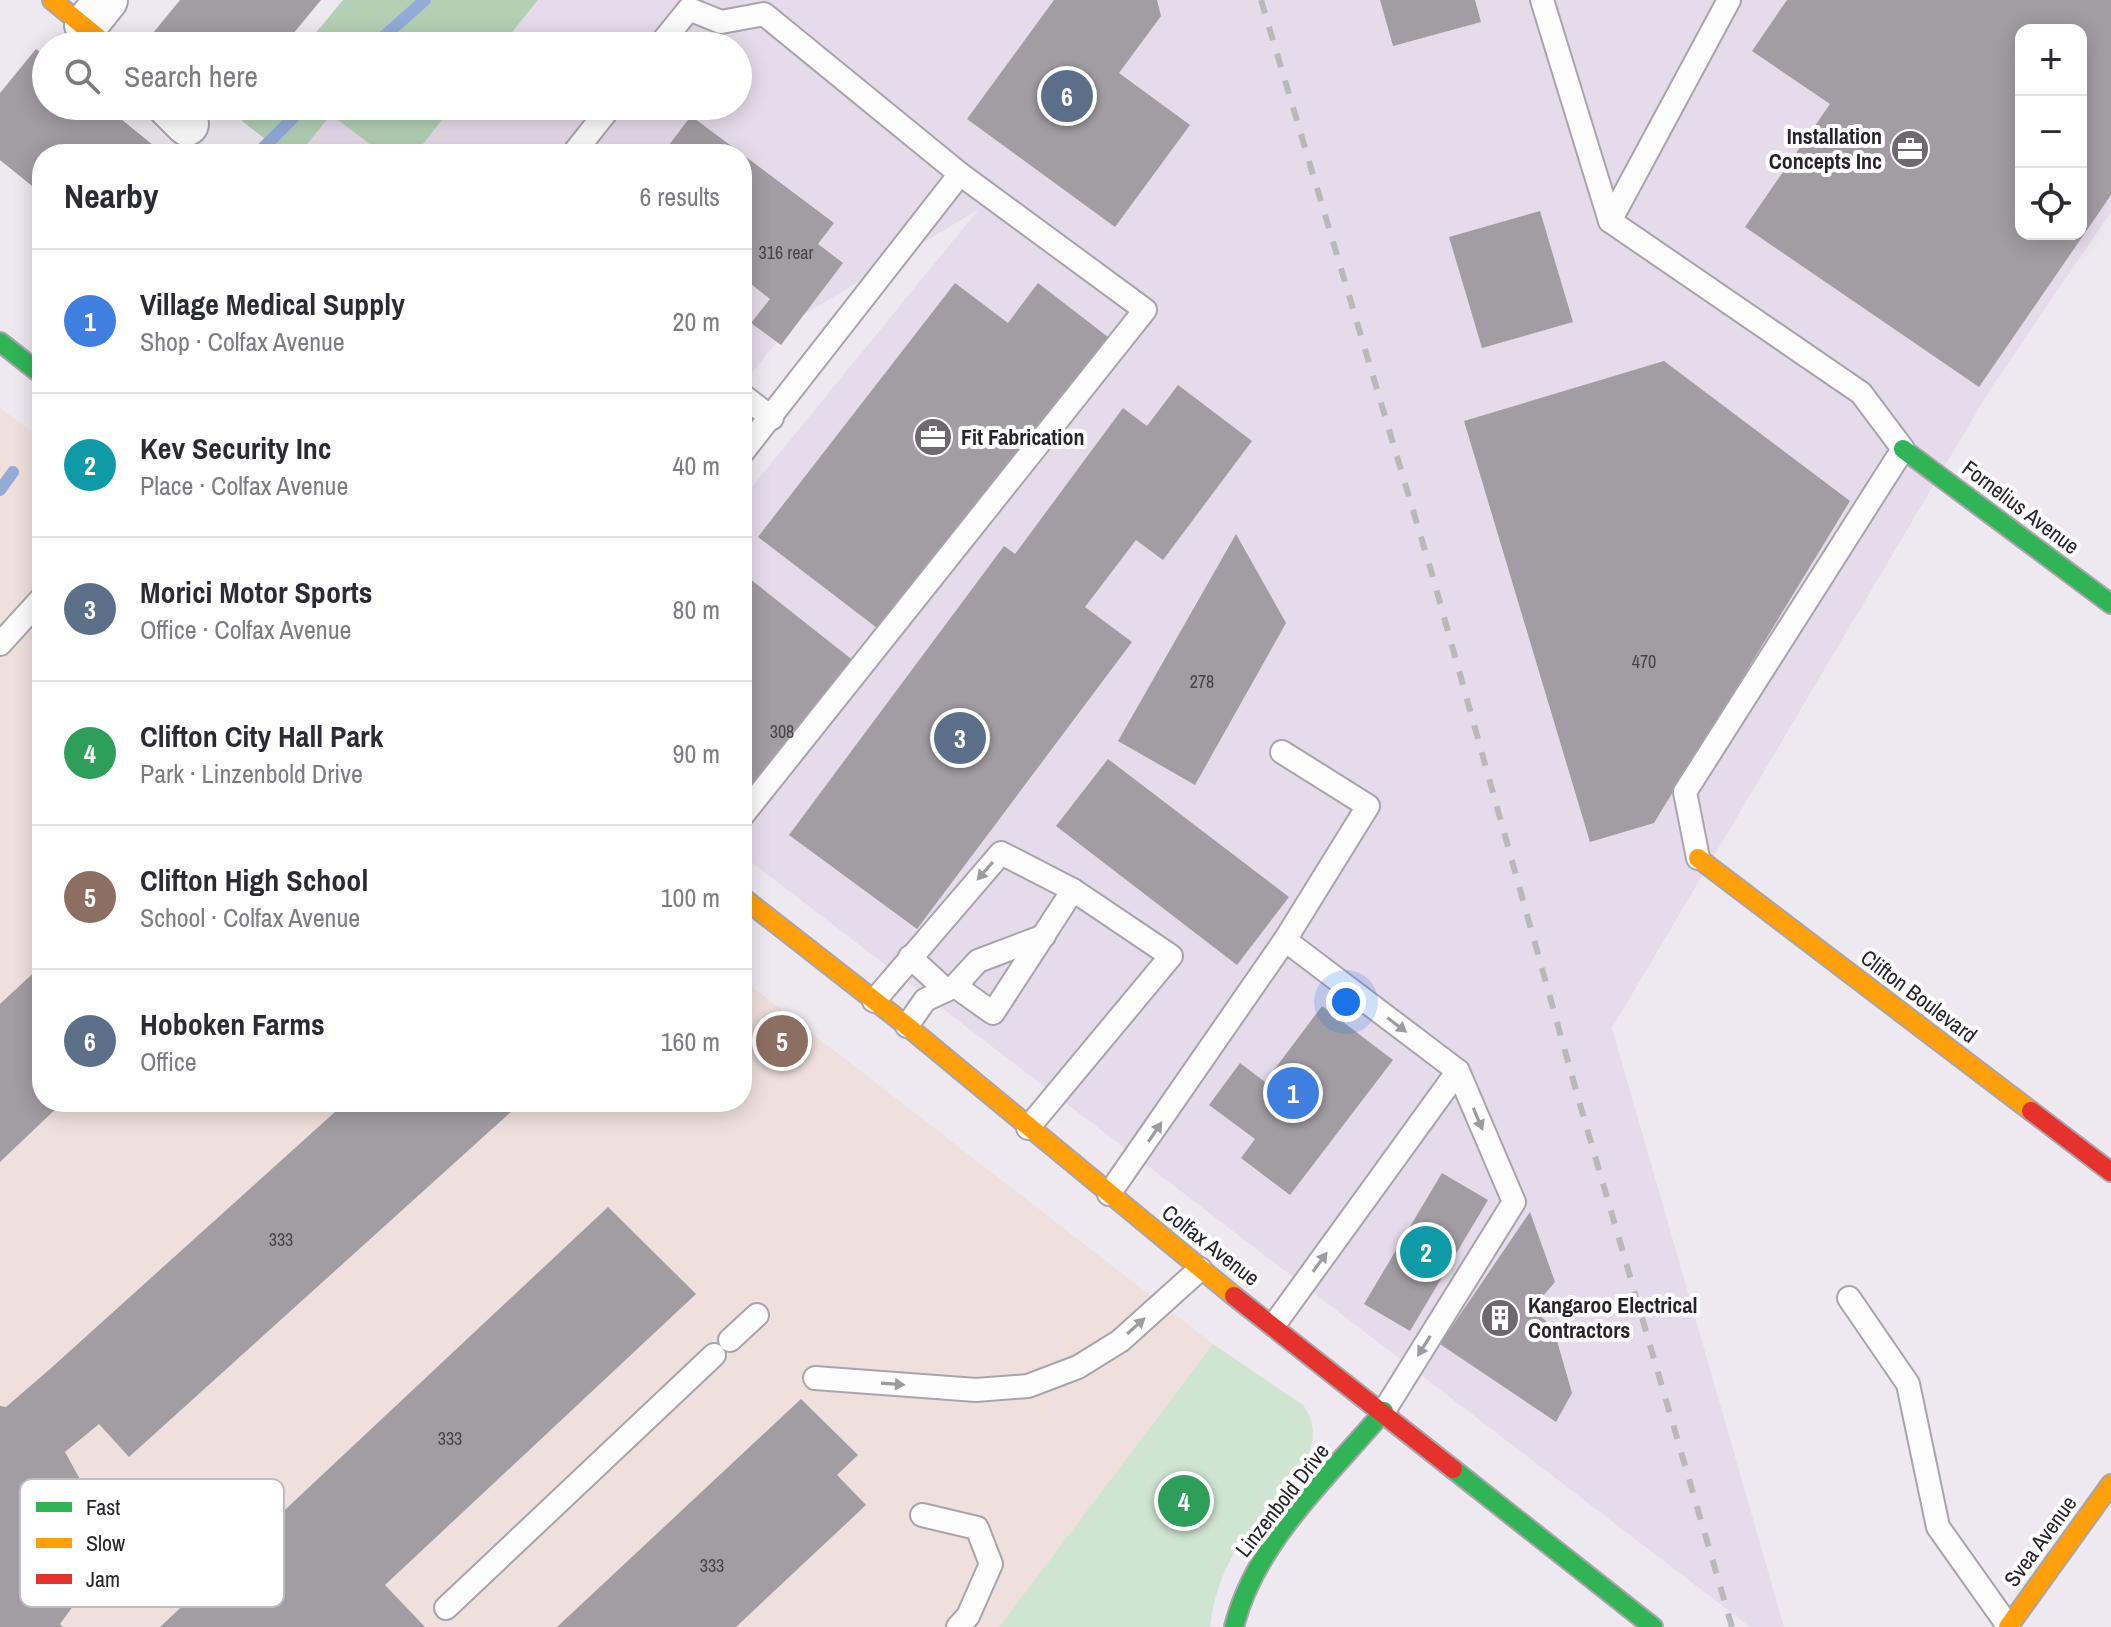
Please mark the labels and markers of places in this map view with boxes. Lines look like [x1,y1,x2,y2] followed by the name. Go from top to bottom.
[1041,66,1093,126] pin: 6
[1769,121,1882,176] place label: Installation Concepts Inc
[1889,128,1931,170] office icon: Installation Concepts Inc
[912,416,954,458] office icon: Fit Fabrication
[961,422,1084,452] place label: Fit Fabrication
[934,708,986,768] pin: 3
[756,1011,808,1071] pin: 5
[1267,1063,1319,1123] pin: 1
[1400,1222,1452,1282] pin: 2
[1528,1290,1697,1345] place label: Kangaroo Electrical Contractors
[1479,1297,1521,1339] building icon: Kangaroo Electrical Contractors
[1158,1471,1210,1531] pin: 4

